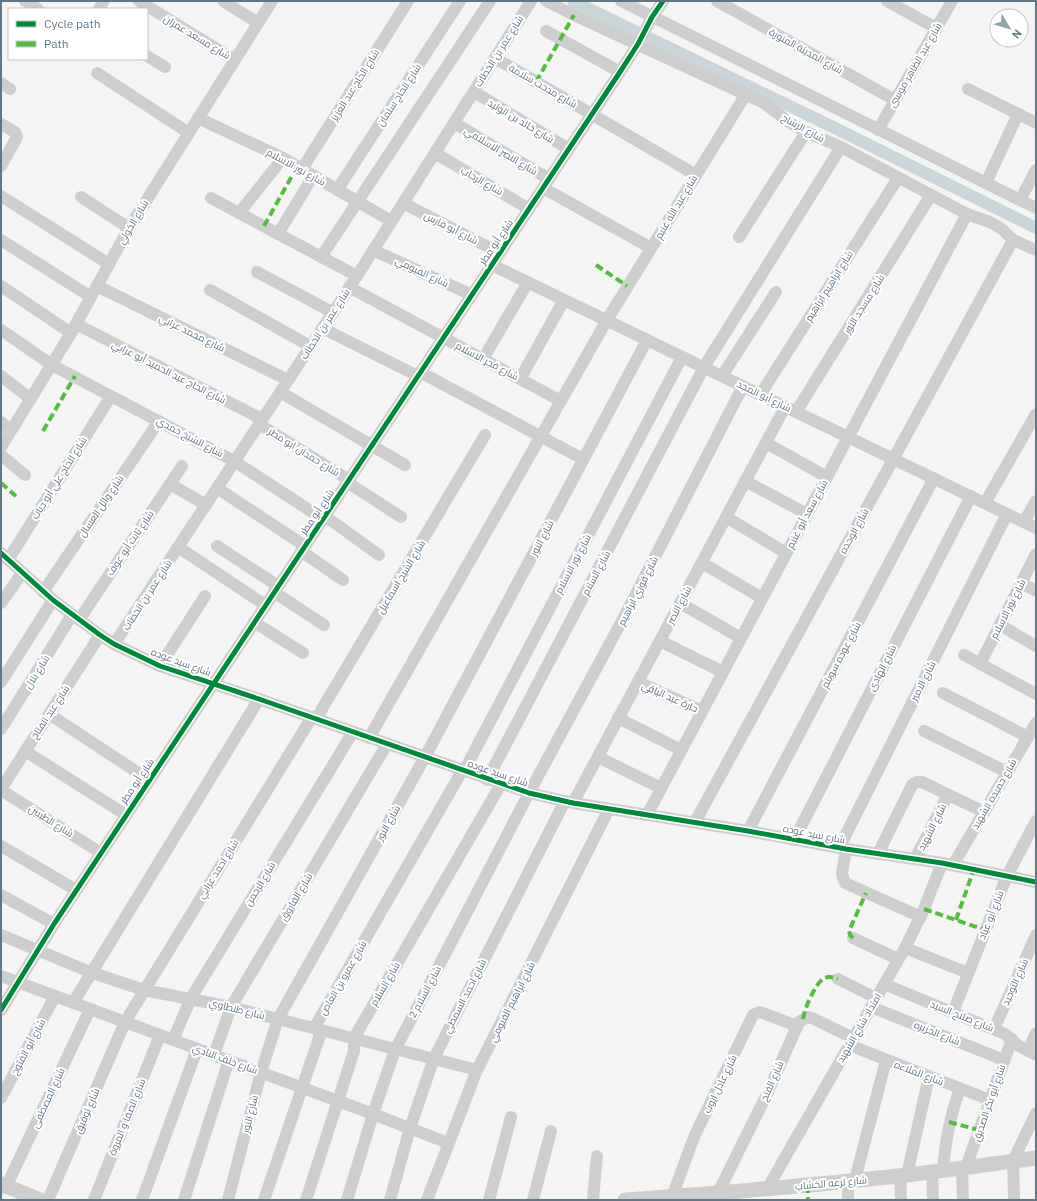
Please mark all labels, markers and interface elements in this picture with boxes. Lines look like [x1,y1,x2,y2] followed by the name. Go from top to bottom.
[8,8,148,60] legend
[989,8,1029,48] north arrow
[161,12,233,62] street label: شارع مسعد عمران
[472,13,526,89] street label: شارع عمر بن الخطاب
[44,16,101,31] text: Cycle path
[885,20,945,110] street label: شارع عبد الظاهر موسى
[767,25,845,77] street label: شارع المدينة المنورة
[1009,27,1025,42] text: N
[44,36,69,51] text: Path
[327,47,382,124] street label: شارع الحاج عبد العزيز
[374,61,424,129] street label: شارع الحاج سلمان
[507,61,579,111] street label: شارع مدحت سلامة
[486,96,556,146] street label: شارع خالد بن الوليد
[779,111,827,145] street label: شارع الرشاح
[462,124,540,179] street label: شارع النصر الاسلامي
[264,145,328,189] street label: شارع نور الاسلام
[459,164,505,198] street label: شارع الرحاب
[651,172,701,242] street label: شارع عبد الله غنيم
[115,198,152,247] street label: شارع الخولي
[422,209,480,247] street label: شارع أبو فارس
[475,217,516,268] street label: شارع أبو مطر
[802,248,857,324] street label: شارع ابراهيم ابراهيم
[393,254,451,291] street label: شارع الفيومي
[840,272,887,337] street label: شارع مسجد النور
[297,286,353,362] street label: شارع عمر بن الخطاب
[156,311,227,355] street label: شارع محمد عرابي
[109,338,228,407] street label: شارع الحاج عبد الحميد أبو عرابي
[453,339,521,384] street label: شارع فجر الاسلام
[735,377,793,415] street label: شارع أبو المجد
[154,414,226,461] street label: شارع الشيخ حمدي
[265,424,342,479] street label: شارع حمدان ابو مطر
[28,434,91,522] street label: شارع الحاج علي أبو دياب
[76,473,126,539] street label: شارع وائل العسال
[783,477,831,551] street label: شارع سعد أبو غنيم
[296,487,337,538] street label: شارع أبو مطر
[836,506,872,556] street label: شارع الوحده
[103,508,157,578] street label: شارع ثابت أبو عوف
[527,518,557,559] street label: شارع النور
[552,532,595,596] street label: شارع نور الاسلام
[374,538,428,616] street label: شارع الشيخ اسماعيل
[579,548,614,598] street label: شارع السلام
[615,554,662,628] street label: شارع فوزي ابراهيم
[119,557,175,633] street label: شارع عمر بن الخطاب
[987,577,1030,642] street label: شارع نور الاسلام
[663,584,694,627] street label: شارع النصر
[818,620,865,691] street label: شارع عوده سويلم
[865,643,899,693] street label: شارع الهادى
[149,645,213,679] street label: شارع سيد عوده
[21,653,53,691] street label: شارع بلال
[907,659,939,704] street label: شارع الامير
[639,679,700,716] street label: حارة عبد الباقي
[28,683,72,741] street label: شارع عبد الفتاح
[116,756,157,807] street label: شارع أبو مطر
[969,756,1019,832] street label: شارع حميده الشهيد
[466,757,530,789] street label: شارع سيد عوده
[915,801,949,853] street label: شارع الشهيد
[26,802,76,840] street label: شارع الطيبين
[372,803,403,844] street label: شارع النور
[782,822,846,846] street label: شارع سيد عوده
[195,837,242,902] street label: شارع احمد عرابي
[242,859,278,909] street label: شارع الرحمن
[277,871,315,923] street label: شارع الفاروق
[975,889,1007,941] street label: شارع أبو عياد
[316,938,370,1018] street label: شارع عمرو بن العاص
[441,957,490,1036] street label: شارع احمد السمطي
[999,957,1031,1007] street label: شارع التوحيد
[367,960,404,1009] street label: شارع السلام
[486,960,539,1045] street label: شارع ابراهيم الفيومي
[406,964,445,1021] street label: شارع السلام 2
[834,991,884,1065] street label: امتداد شارع الشهيد
[208,996,266,1023] street label: شارع طنطاوي
[928,997,996,1035] street label: شارع صلاح السيد
[8,1017,48,1077] street label: شارع أبو الفتوح
[912,1018,962,1048] street label: شارع الجزيره
[190,1041,259,1078] street label: شارع خلف النادي
[700,1053,740,1115] street label: شارع عادل ايوب
[892,1058,946,1088] street label: شارع الملاءه
[757,1059,787,1103] street label: شارع الفتح
[970,1063,1008,1143] street label: شارع أبو بكر الصديق
[28,1066,68,1130] street label: شارع المصطفى
[106,1077,148,1157] street label: شارع الصفا و المروة
[72,1086,102,1136] street label: شارع توفيق
[239,1094,261,1135] street label: شارع النور
[794,1173,868,1193] street label: شارع ترعه الخشاب

